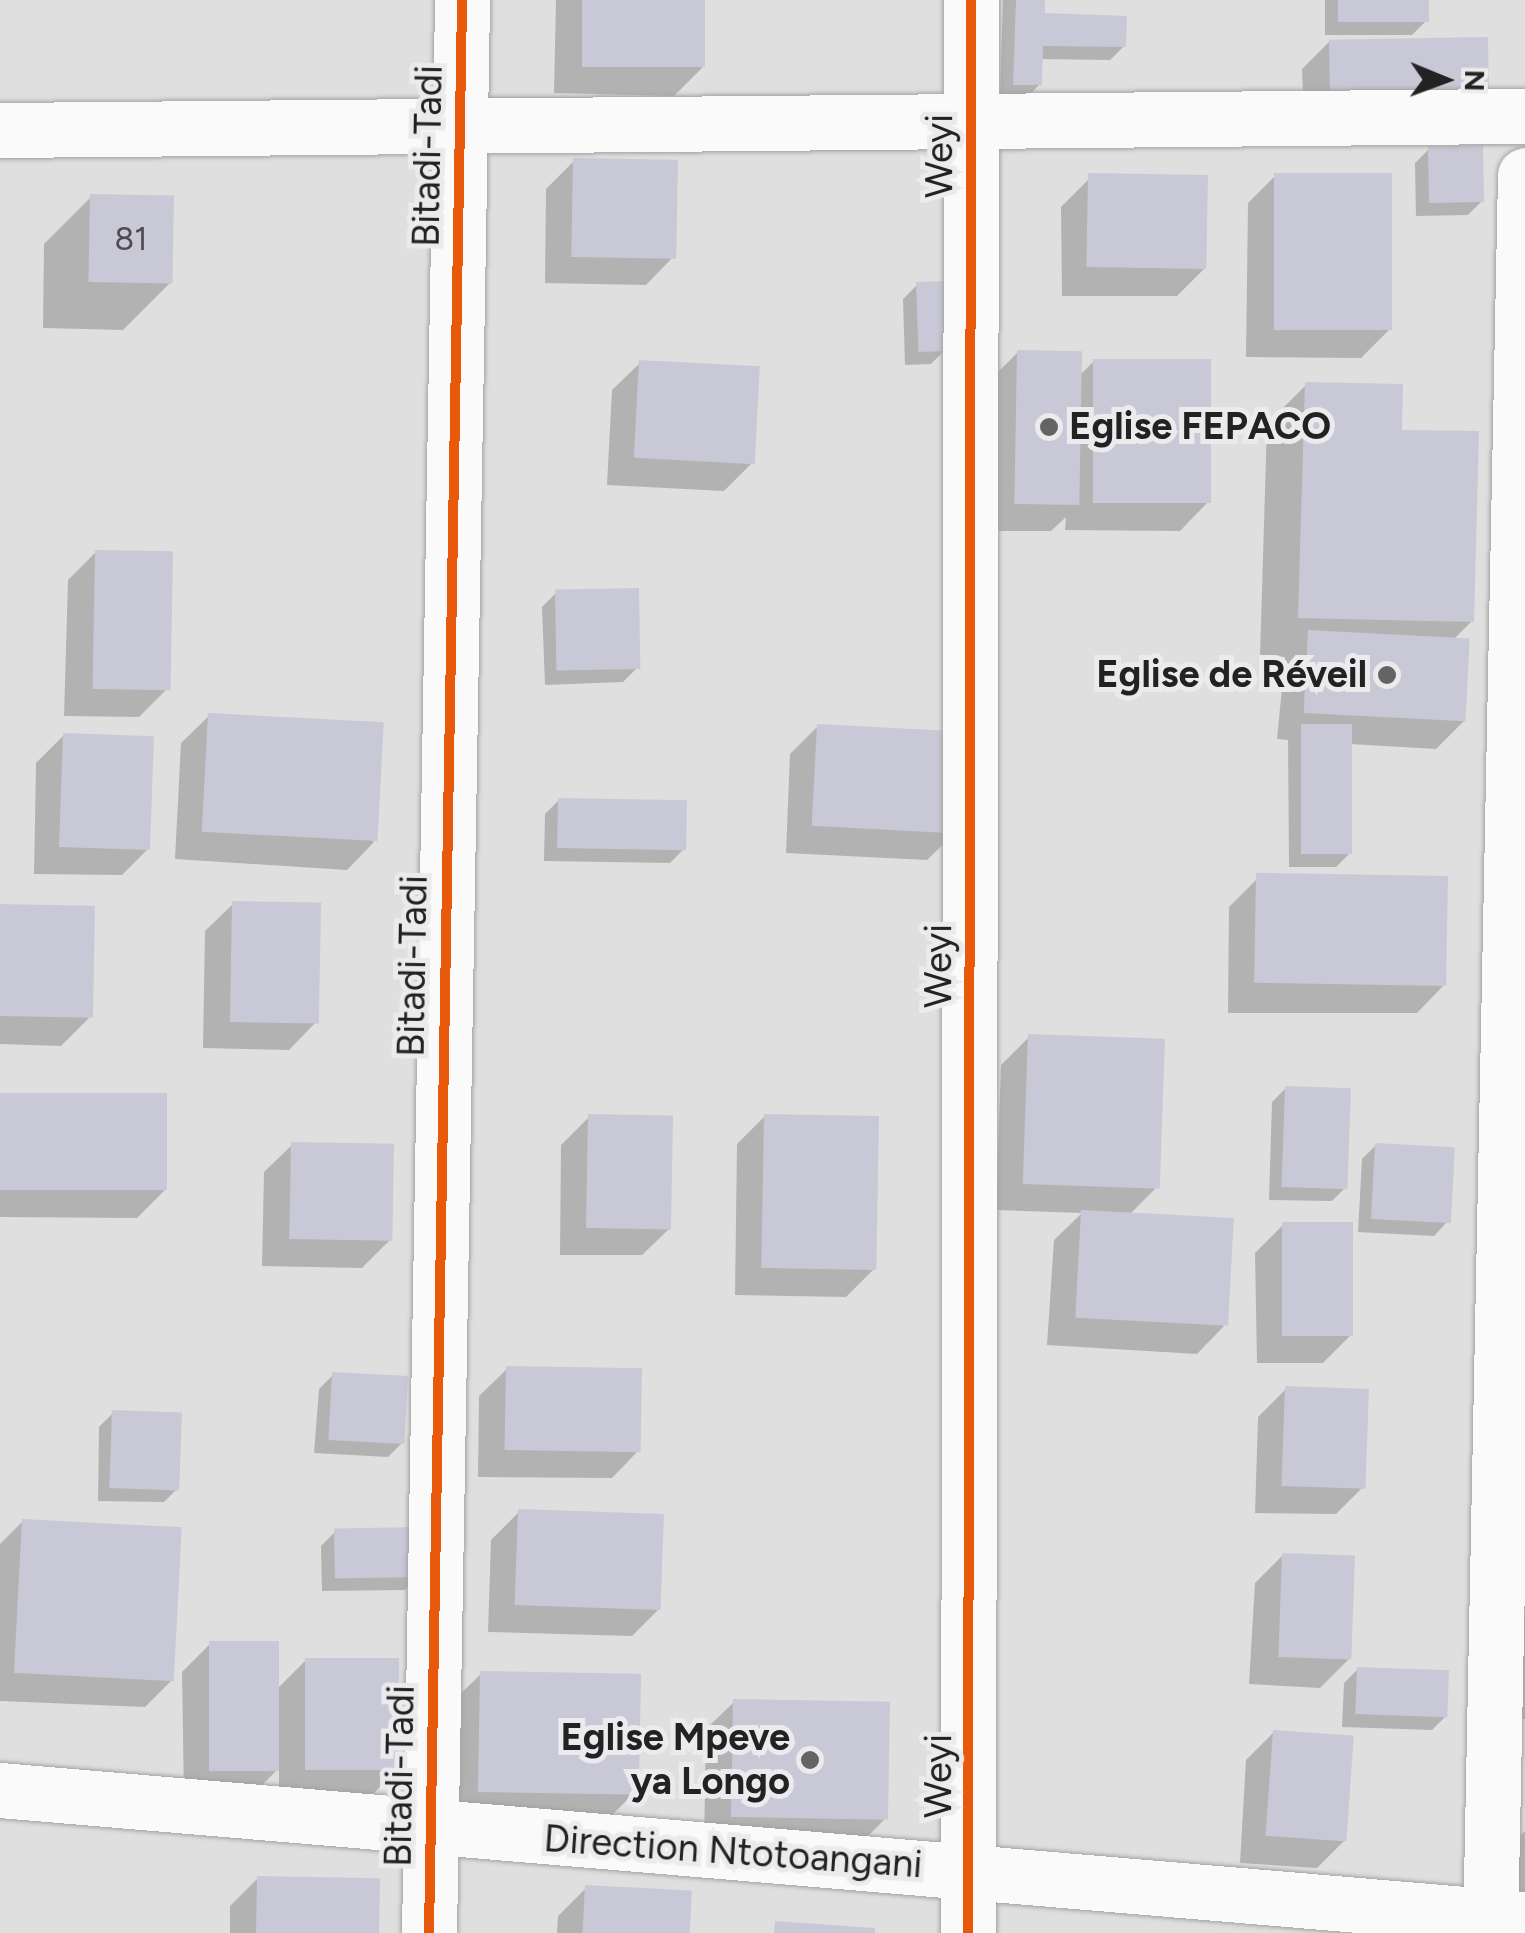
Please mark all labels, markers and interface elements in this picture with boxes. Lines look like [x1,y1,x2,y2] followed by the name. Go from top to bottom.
[1395,30,1495,130] north arrow
[404,65,452,247] street label: Bitadi-Tadi
[1458,69,1492,92] text: N
[917,114,963,198] street label: Weyi
[115,220,147,258] house number: 81
[1069,404,1331,450] place label: Eglise FEPACO
[1038,416,1060,438] marker: Eglise FEPACO
[1096,652,1367,698] place label: Eglise de Réveil
[1376,664,1398,686] marker: Eglise de Réveil
[389,875,437,1057] street label: Bitadi-Tadi
[916,924,962,1008] street label: Weyi
[376,1685,424,1867] street label: Bitadi-Tadi
[560,1715,790,1805] place label: Eglise Mpeve ya Longo
[916,1734,962,1818] street label: Weyi
[799,1749,821,1771] marker: Eglise Mpeve ya Longo
[542,1816,924,1888] street label: Direction Ntotoangani

